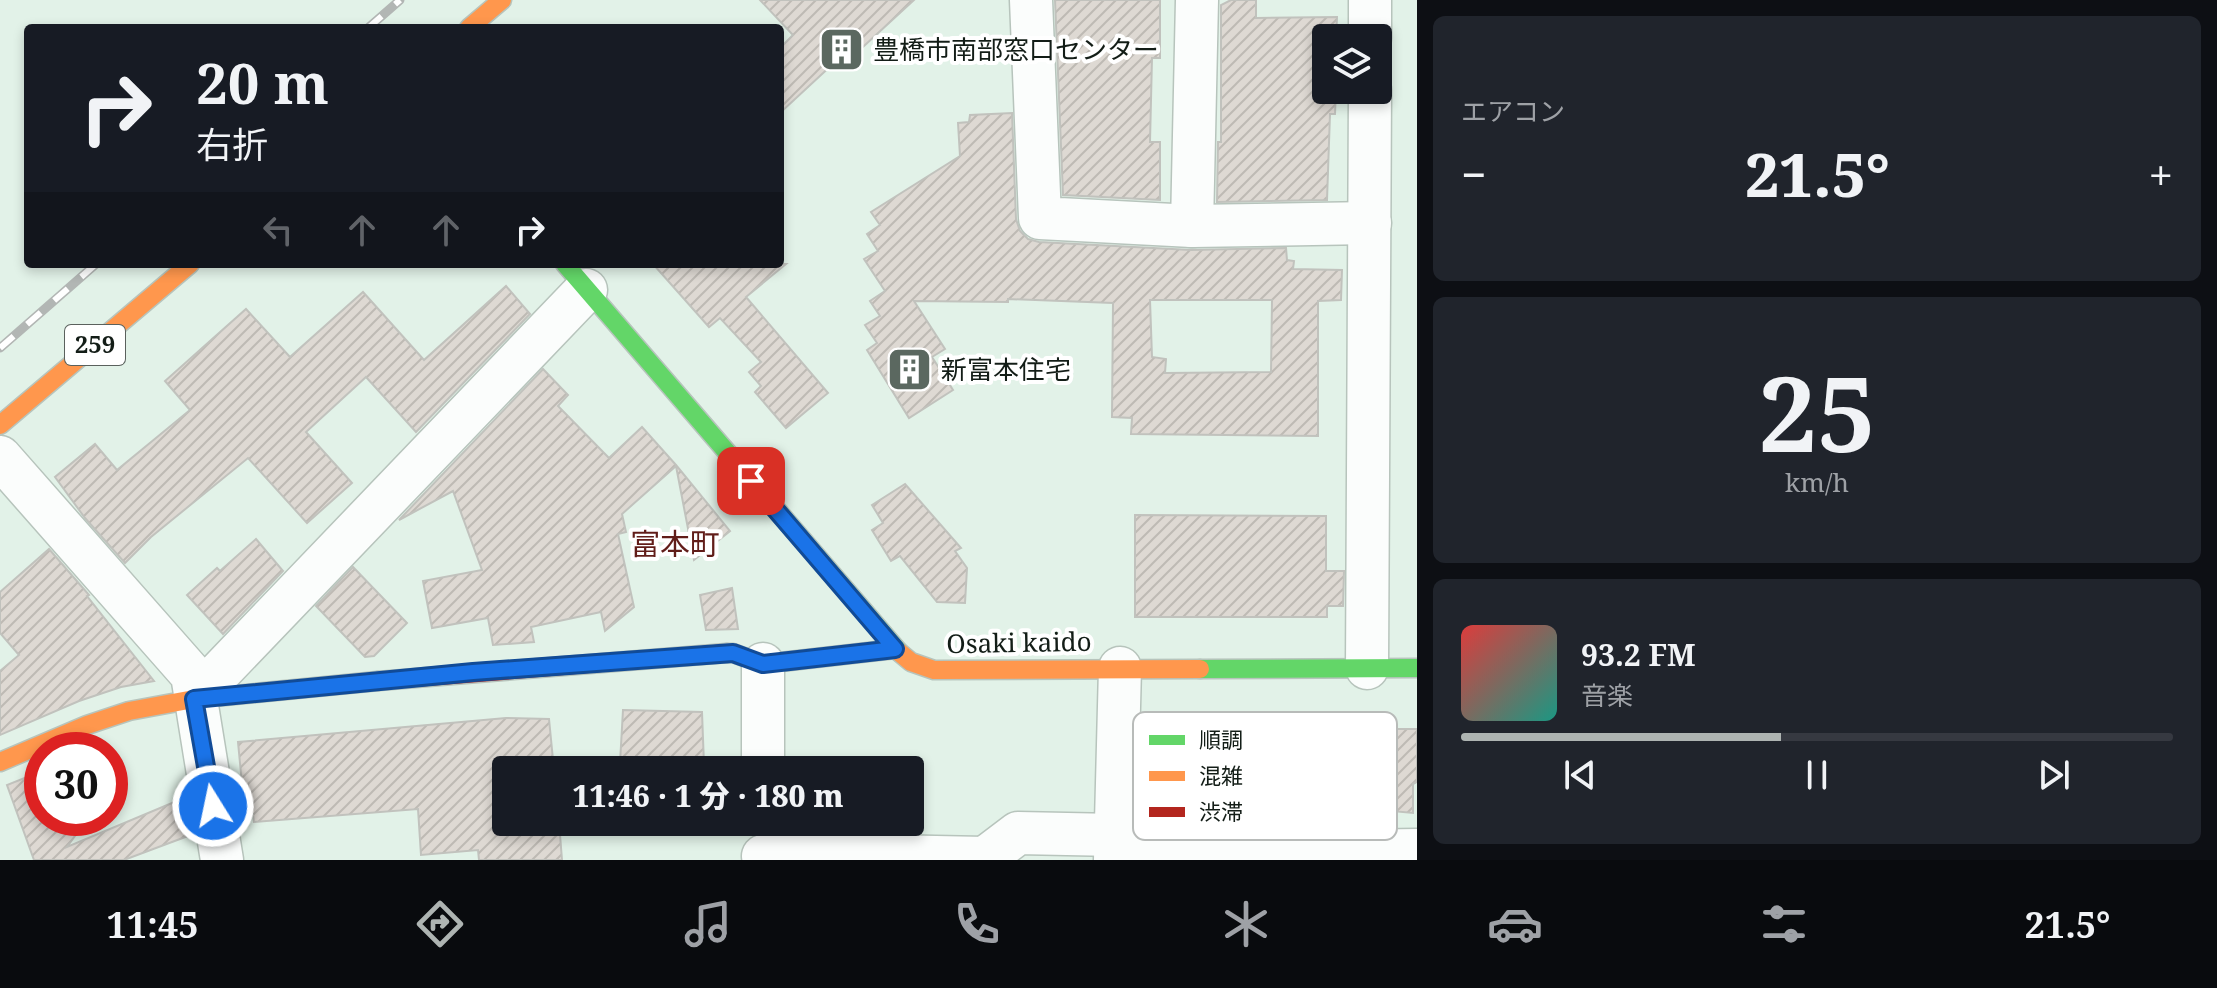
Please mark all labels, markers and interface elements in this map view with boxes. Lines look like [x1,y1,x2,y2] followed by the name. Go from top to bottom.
[1312,24,1392,104] map controls
[1312,24,1392,104] button: layers
[818,26,866,74] building icon: 豊橋市南部窓口センター
[873,31,1159,67] place label: 豊橋市南部窓口センター
[196,44,329,120] text: 20 m
[64,56,168,160] icon: right
[1461,93,1565,129] text: エアコン
[196,120,268,169] text: 右折
[1745,133,1890,215] text: 21.5°
[1461,144,1486,204] text: −
[2148,144,2173,204] text: +
[256,208,300,252] icon: left
[340,208,384,252] icon: ahead
[424,208,468,252] icon: ahead
[508,208,552,252] icon: right
[65,325,125,365] road number: 259
[1758,341,1876,482] text: 25
[886,346,934,394] building icon: 新富本住宅
[941,351,1071,387] place label: 新富本住宅
[717,447,785,515] pin
[729,459,773,503] icon: arrive
[1785,464,1849,500] text: km/h
[630,523,720,564] district label: 富本町
[946,623,1092,661] street label: Osaki kaido
[1581,634,1696,675] text: 93.2 FM
[1581,677,1633,713] text: 音楽
[1133,712,1397,840] legend
[1199,724,1243,754] text: 順調
[24,732,128,836] speed limit sign: 30
[1558,753,1602,797] icon: previous
[1795,753,1839,797] icon: pause
[2032,753,2076,797] icon: next
[1199,760,1243,790] text: 混雑
[171,764,255,848] position arrow
[572,775,844,816] text: 11:46 · 1 分 · 180 m
[1199,796,1243,826] text: 渋滞
[412,896,468,952] icon: directions
[680,896,736,952] icon: music
[949,896,1005,952] icon: phone
[1218,896,1274,952] icon: climate
[1487,896,1543,952] icon: car
[1756,896,1812,952] icon: filters
[106,900,199,949] text: 11:45
[2025,900,2111,949] text: 21.5°

